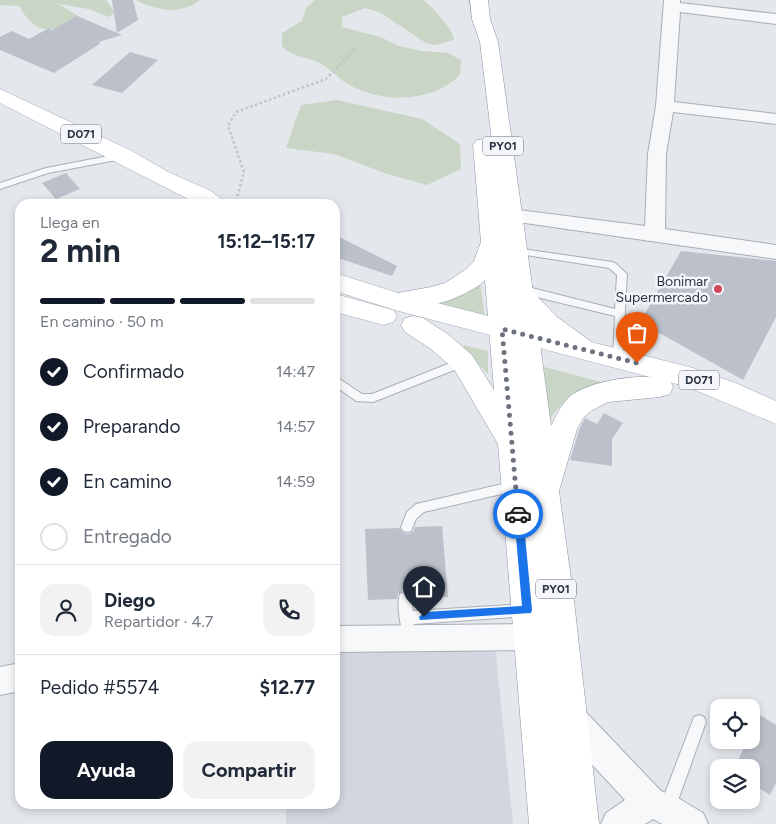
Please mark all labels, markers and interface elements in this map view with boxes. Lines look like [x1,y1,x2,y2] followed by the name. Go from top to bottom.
[61,125,101,144] road number: D071
[483,136,523,156] road number: PY01
[40,213,100,232] text: Llega en
[217,230,315,253] text: 15:12–15:17
[40,232,121,270] text: 2 min
[616,273,708,306] place label: Bonimar Supermercado
[712,283,724,295] marker: Bonimar Supermercado
[40,312,164,331] text: En camino · 50 m
[616,312,658,363] pin
[623,319,651,347] icon: bag
[40,358,68,386] icon: check
[83,360,184,383] text: Confirmado
[276,362,315,381] text: 14:47
[679,370,719,390] road number: D071
[40,413,68,441] icon: check
[83,415,181,438] text: Preparando
[277,417,315,436] text: 14:57
[40,468,68,496] icon: check
[83,470,172,493] text: En camino
[276,472,315,491] text: 14:59
[493,489,543,539] courier
[504,500,532,528] icon: car
[83,525,172,548] text: Entregado
[403,566,445,617] pin
[410,573,438,601] icon: home
[536,580,576,598] road number: PY01
[40,584,92,636] button: person
[263,584,315,636] button: phone
[104,589,155,612] text: Diego
[104,612,213,631] text: Repartidor · 4.7
[40,676,159,699] text: Pedido #5574
[260,676,315,699] text: $12.77
[710,699,760,809] map controls
[710,699,760,749] button: locate
[40,741,173,799] button: Ayuda
[183,741,315,799] button: Compartir
[710,759,760,809] button: layers

